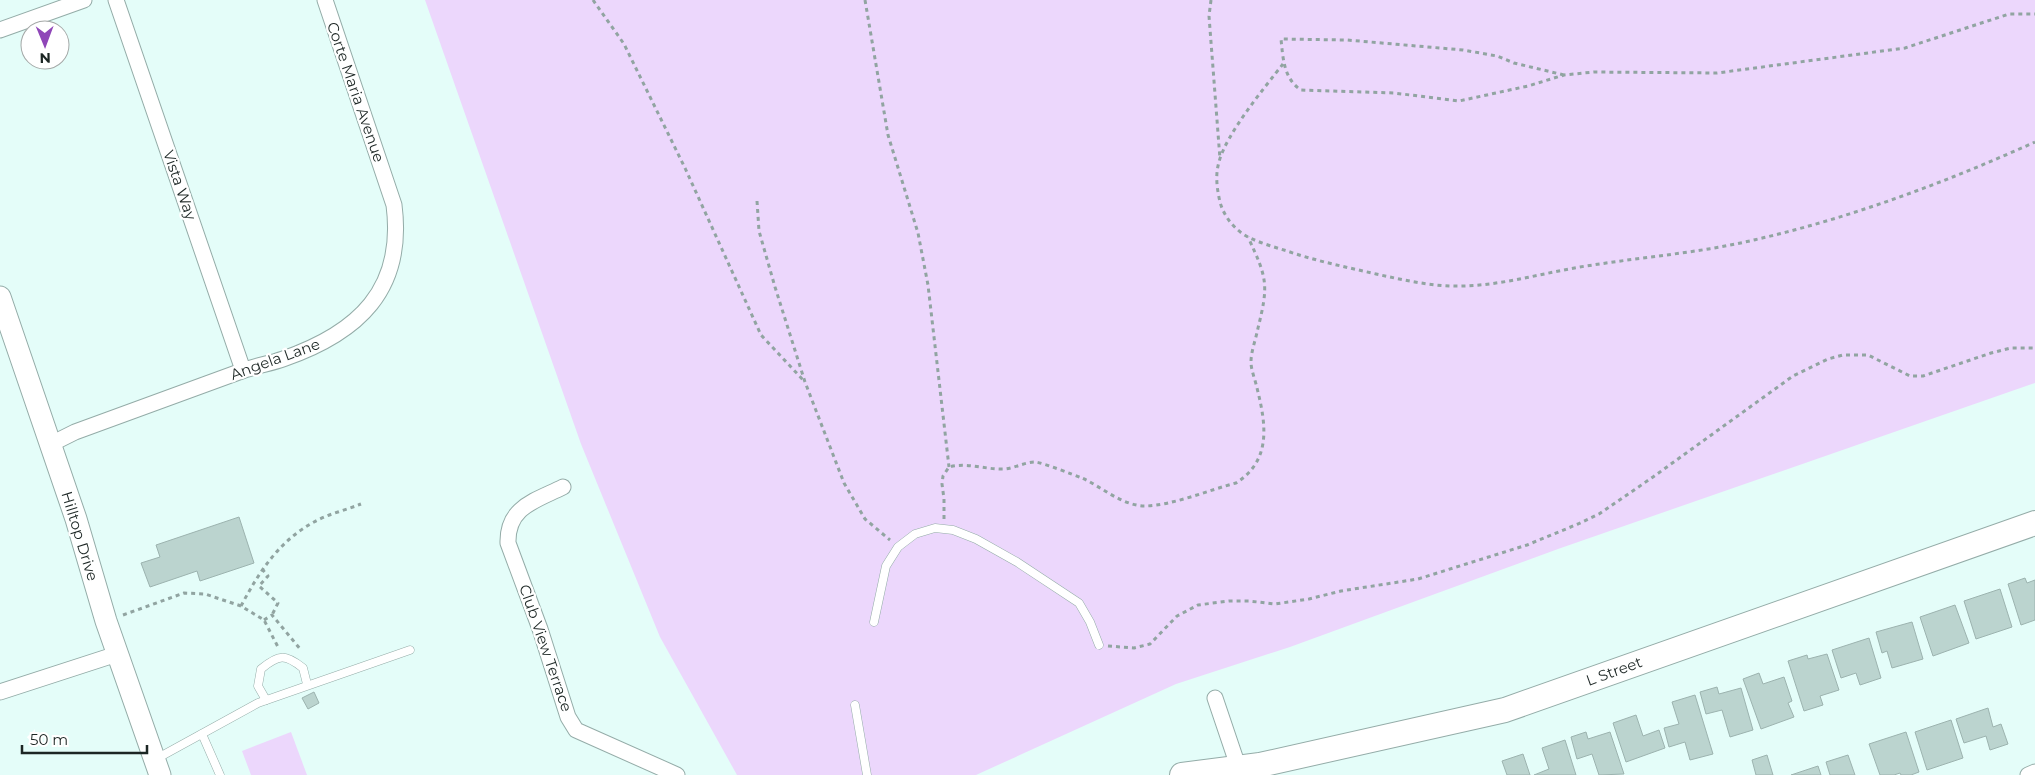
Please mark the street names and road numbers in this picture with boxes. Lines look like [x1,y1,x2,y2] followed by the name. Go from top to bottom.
[323,19,389,165] street label: Corte Maria Avenue
[159,148,201,223] street label: Vista Way
[228,334,322,384] street label: Angela Lane
[57,489,103,583] street label: Hilltop Drive
[515,582,577,714] street label: Club View Terrace
[1583,652,1645,690] street label: L Street

